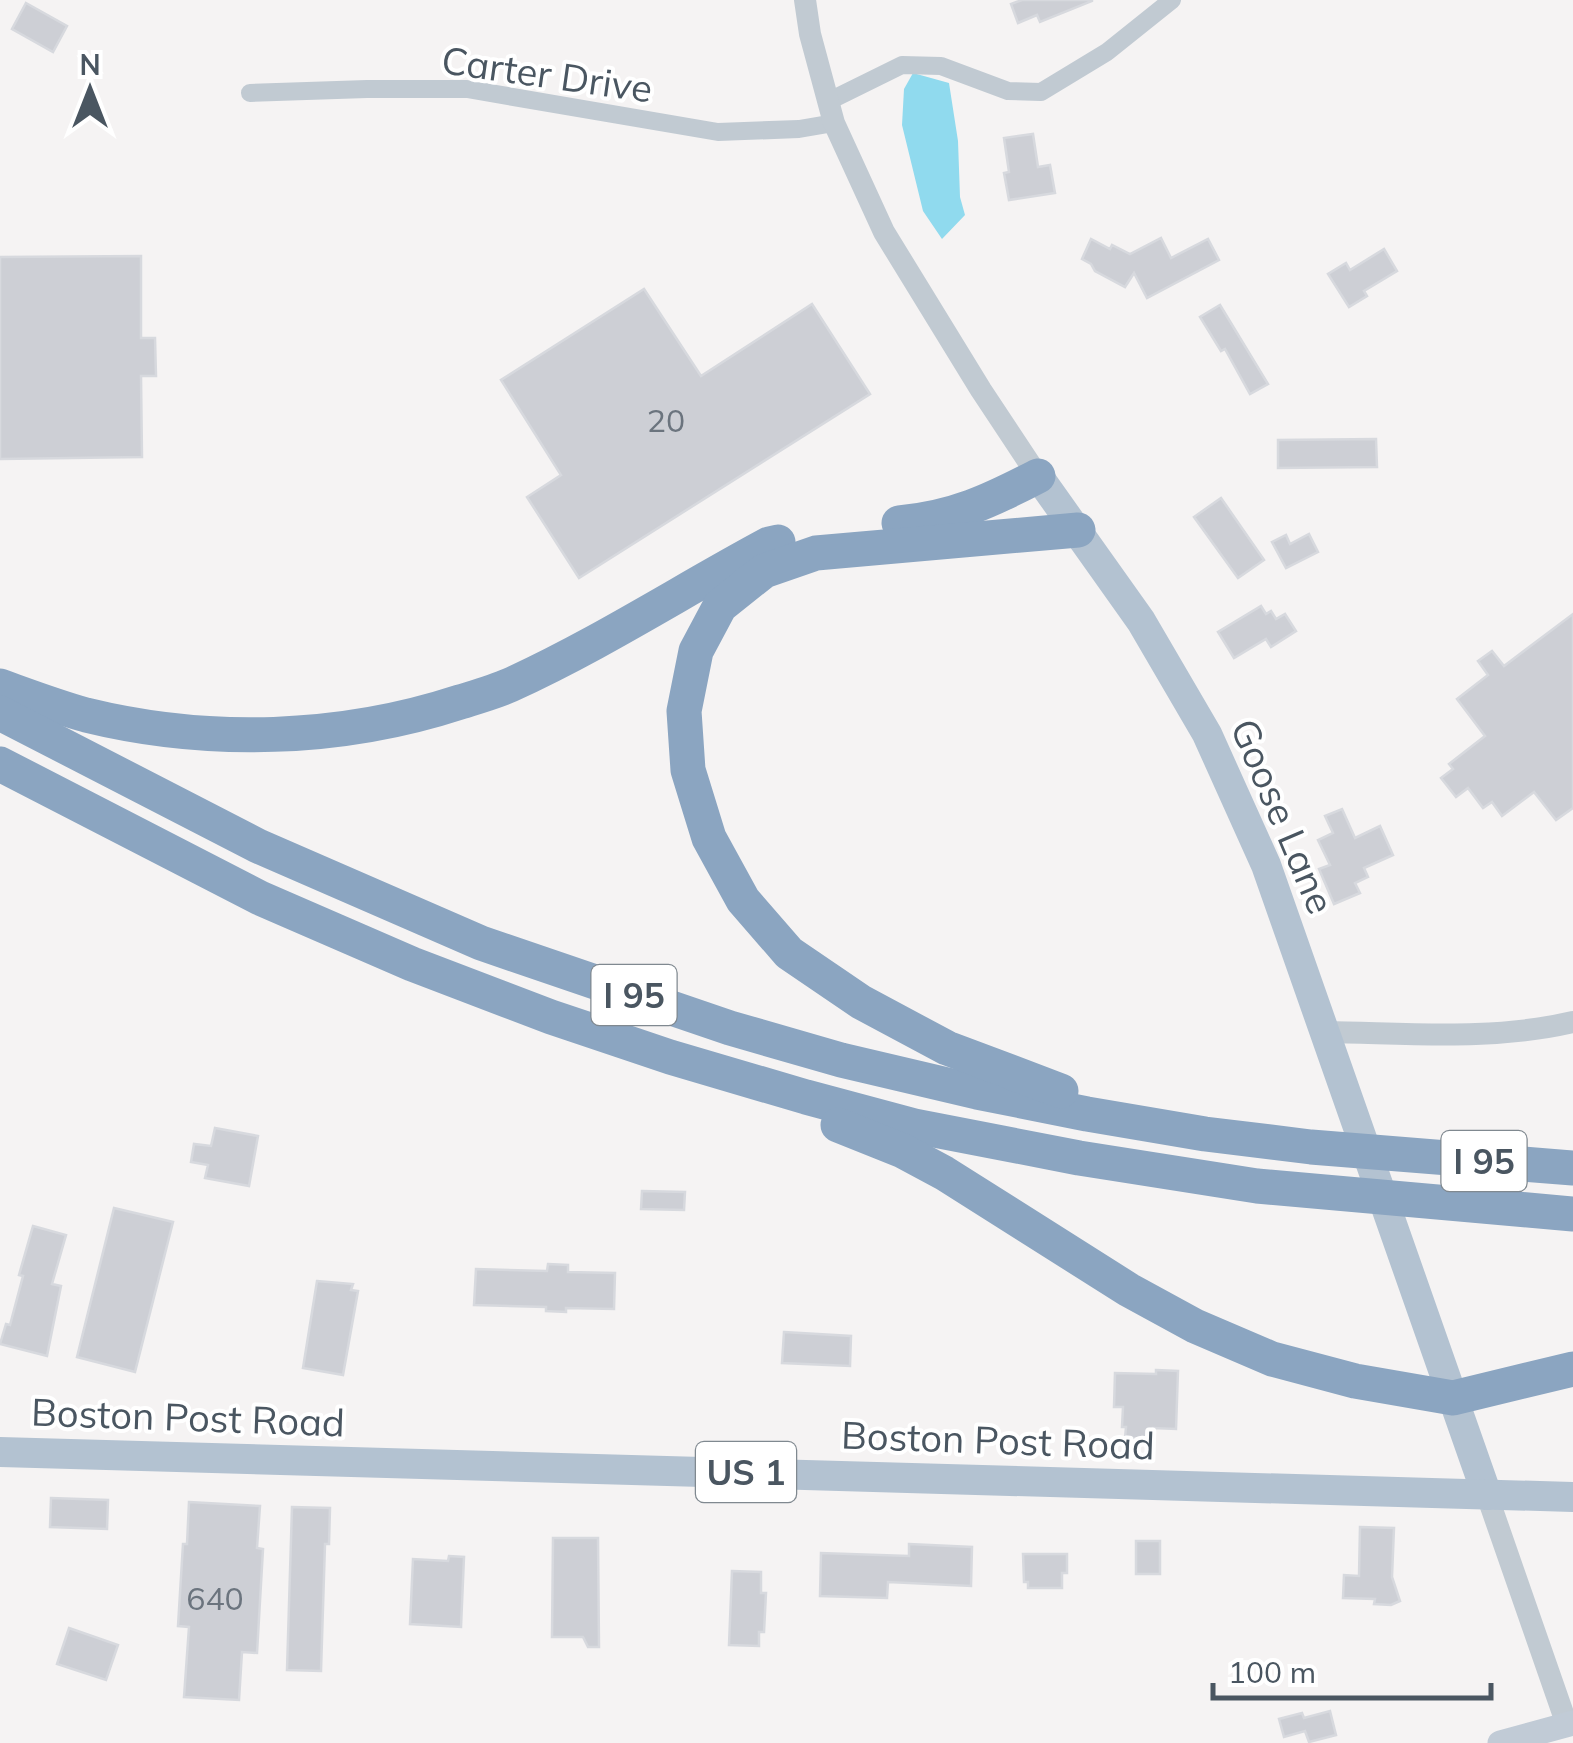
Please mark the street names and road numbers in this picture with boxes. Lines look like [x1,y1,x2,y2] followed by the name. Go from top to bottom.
[439,35,655,113] street label: Carter Drive
[1220,711,1346,921] street label: Goose Lane
[592,965,676,1025] road number: I 95
[1442,1131,1526,1191] road number: I 95
[30,1388,346,1446] street label: Boston Post Road
[840,1411,1156,1469] street label: Boston Post Road
[696,1442,796,1502] road number: US 1

